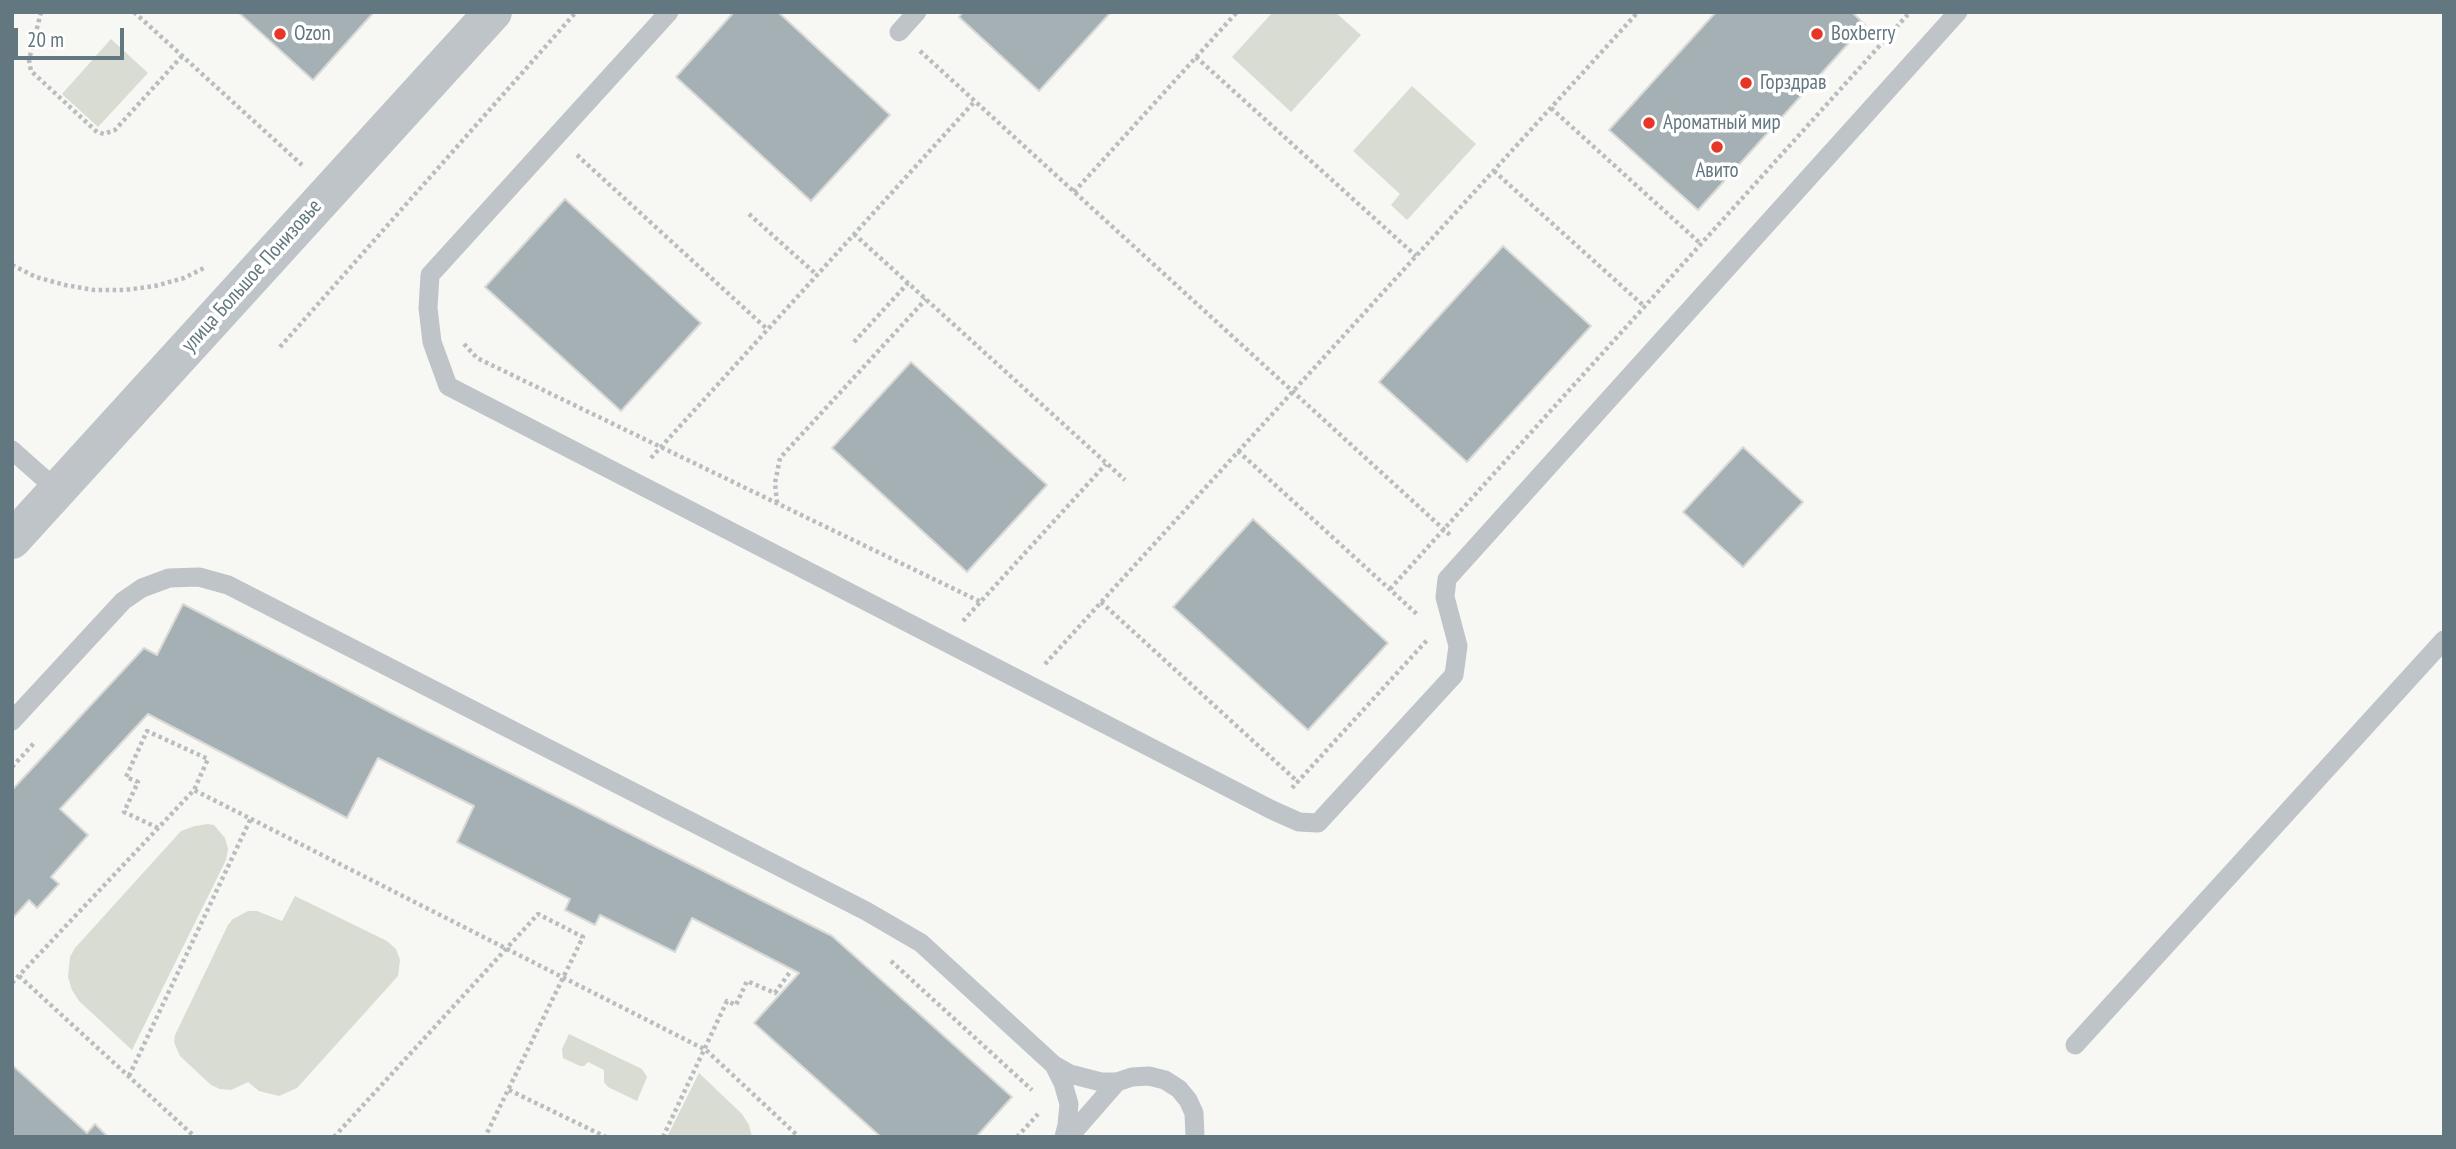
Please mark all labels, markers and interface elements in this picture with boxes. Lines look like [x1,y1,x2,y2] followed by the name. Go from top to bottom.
[18,14,128,58] scale bar
[294,21,331,47] place label: Ozon
[1831,21,1895,47] place label: Boxberry
[27,26,64,53] text: 20 m
[272,26,288,42] marker: Ozon
[1809,26,1825,42] marker: Boxberry
[1760,70,1826,96] place label: Горздрав
[1738,75,1754,91] marker: Горздрав
[1663,110,1781,136] place label: Ароматный мир
[1641,115,1657,131] marker: Ароматный мир
[1709,139,1725,155] marker: Авито
[1695,158,1739,184] place label: Авито
[177,194,327,358] street label: улица Большое Понизовье

